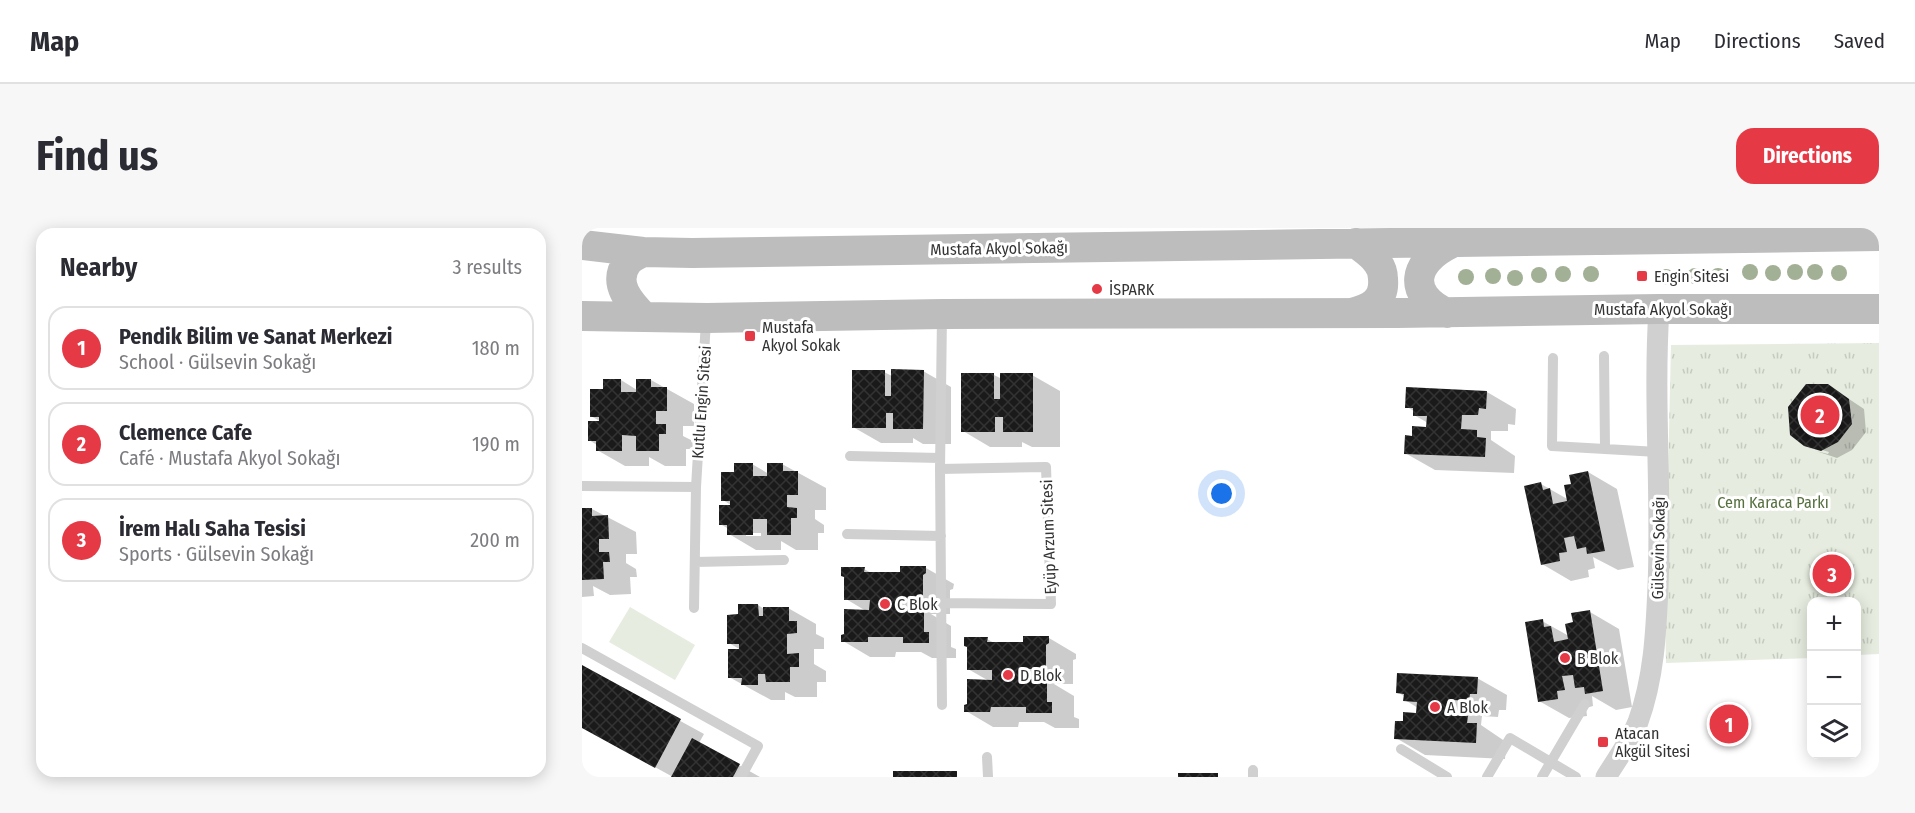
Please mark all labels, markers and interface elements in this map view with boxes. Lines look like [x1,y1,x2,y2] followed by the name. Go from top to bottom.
[30,25,79,58] text: Map
[1644,28,1681,54] text: Map
[1714,28,1801,54] text: Directions
[1834,28,1885,54] text: Saved
[1736,128,1879,184] button: Directions
[36,131,158,181] text: Find us
[930,238,1068,259] street label: Mustafa Akyol Sokağı
[60,252,137,283] text: Nearby
[453,255,522,279] text: 3 results
[1654,267,1729,286] place label: Engin Sitesi
[1635,269,1649,283] marker: Engin Sitesi
[1109,280,1155,299] place label: İSPARK
[1090,282,1104,296] marker: İSPARK
[1594,300,1732,319] street label: Mustafa Akyol Sokağı
[762,318,841,355] place label: Mustafa Akyol Sokak
[119,323,392,350] text: Pendik Bilim ve Sanat Merkezi
[743,329,757,343] marker: Mustafa Akyol Sokak
[77,336,86,360] text: 1
[472,336,520,360] text: 180 m
[688,345,715,459] street label: Kutlu Engin Sitesi
[119,350,316,374] text: School · Gülsevin Sokağı
[1800,392,1840,438] pin: 2
[119,419,252,446] text: Clemence Cafe
[77,432,86,456] text: 2
[472,432,520,456] text: 190 m
[119,446,341,470] text: Café · Mustafa Akyol Sokağı
[1037,479,1060,595] street label: Eyüp Arzum Sitesi
[1207,479,1236,508] your location
[1717,493,1829,512] park label: Cem Karaca Parkı
[1648,497,1669,599] street label: Gülsevin Sokağı
[119,515,306,542] text: İrem Halı Saha Tesisi
[77,528,86,552] text: 3
[470,528,520,552] text: 200 m
[119,542,314,566] text: Sports · Gülsevin Sokağı
[1812,552,1852,596] pin: 3
[897,595,938,614] place label: C Blok
[878,597,892,611] marker: C Blok
[1807,597,1861,759] map controls
[1807,597,1861,651] button: +
[1577,649,1619,668] place label: B Blok
[1558,651,1572,665] marker: B Blok
[1807,651,1861,705] button: −
[1020,666,1062,685] place label: D Blok
[1001,668,1015,682] marker: D Blok
[1447,698,1488,717] place label: A Blok
[1428,700,1442,714] marker: A Blok
[1710,702,1748,746] pin: 1
[1807,705,1861,759] button: layers
[1615,724,1690,761] place label: Atacan Akgül Sitesi
[1596,735,1610,749] marker: Atacan Akgül Sitesi

